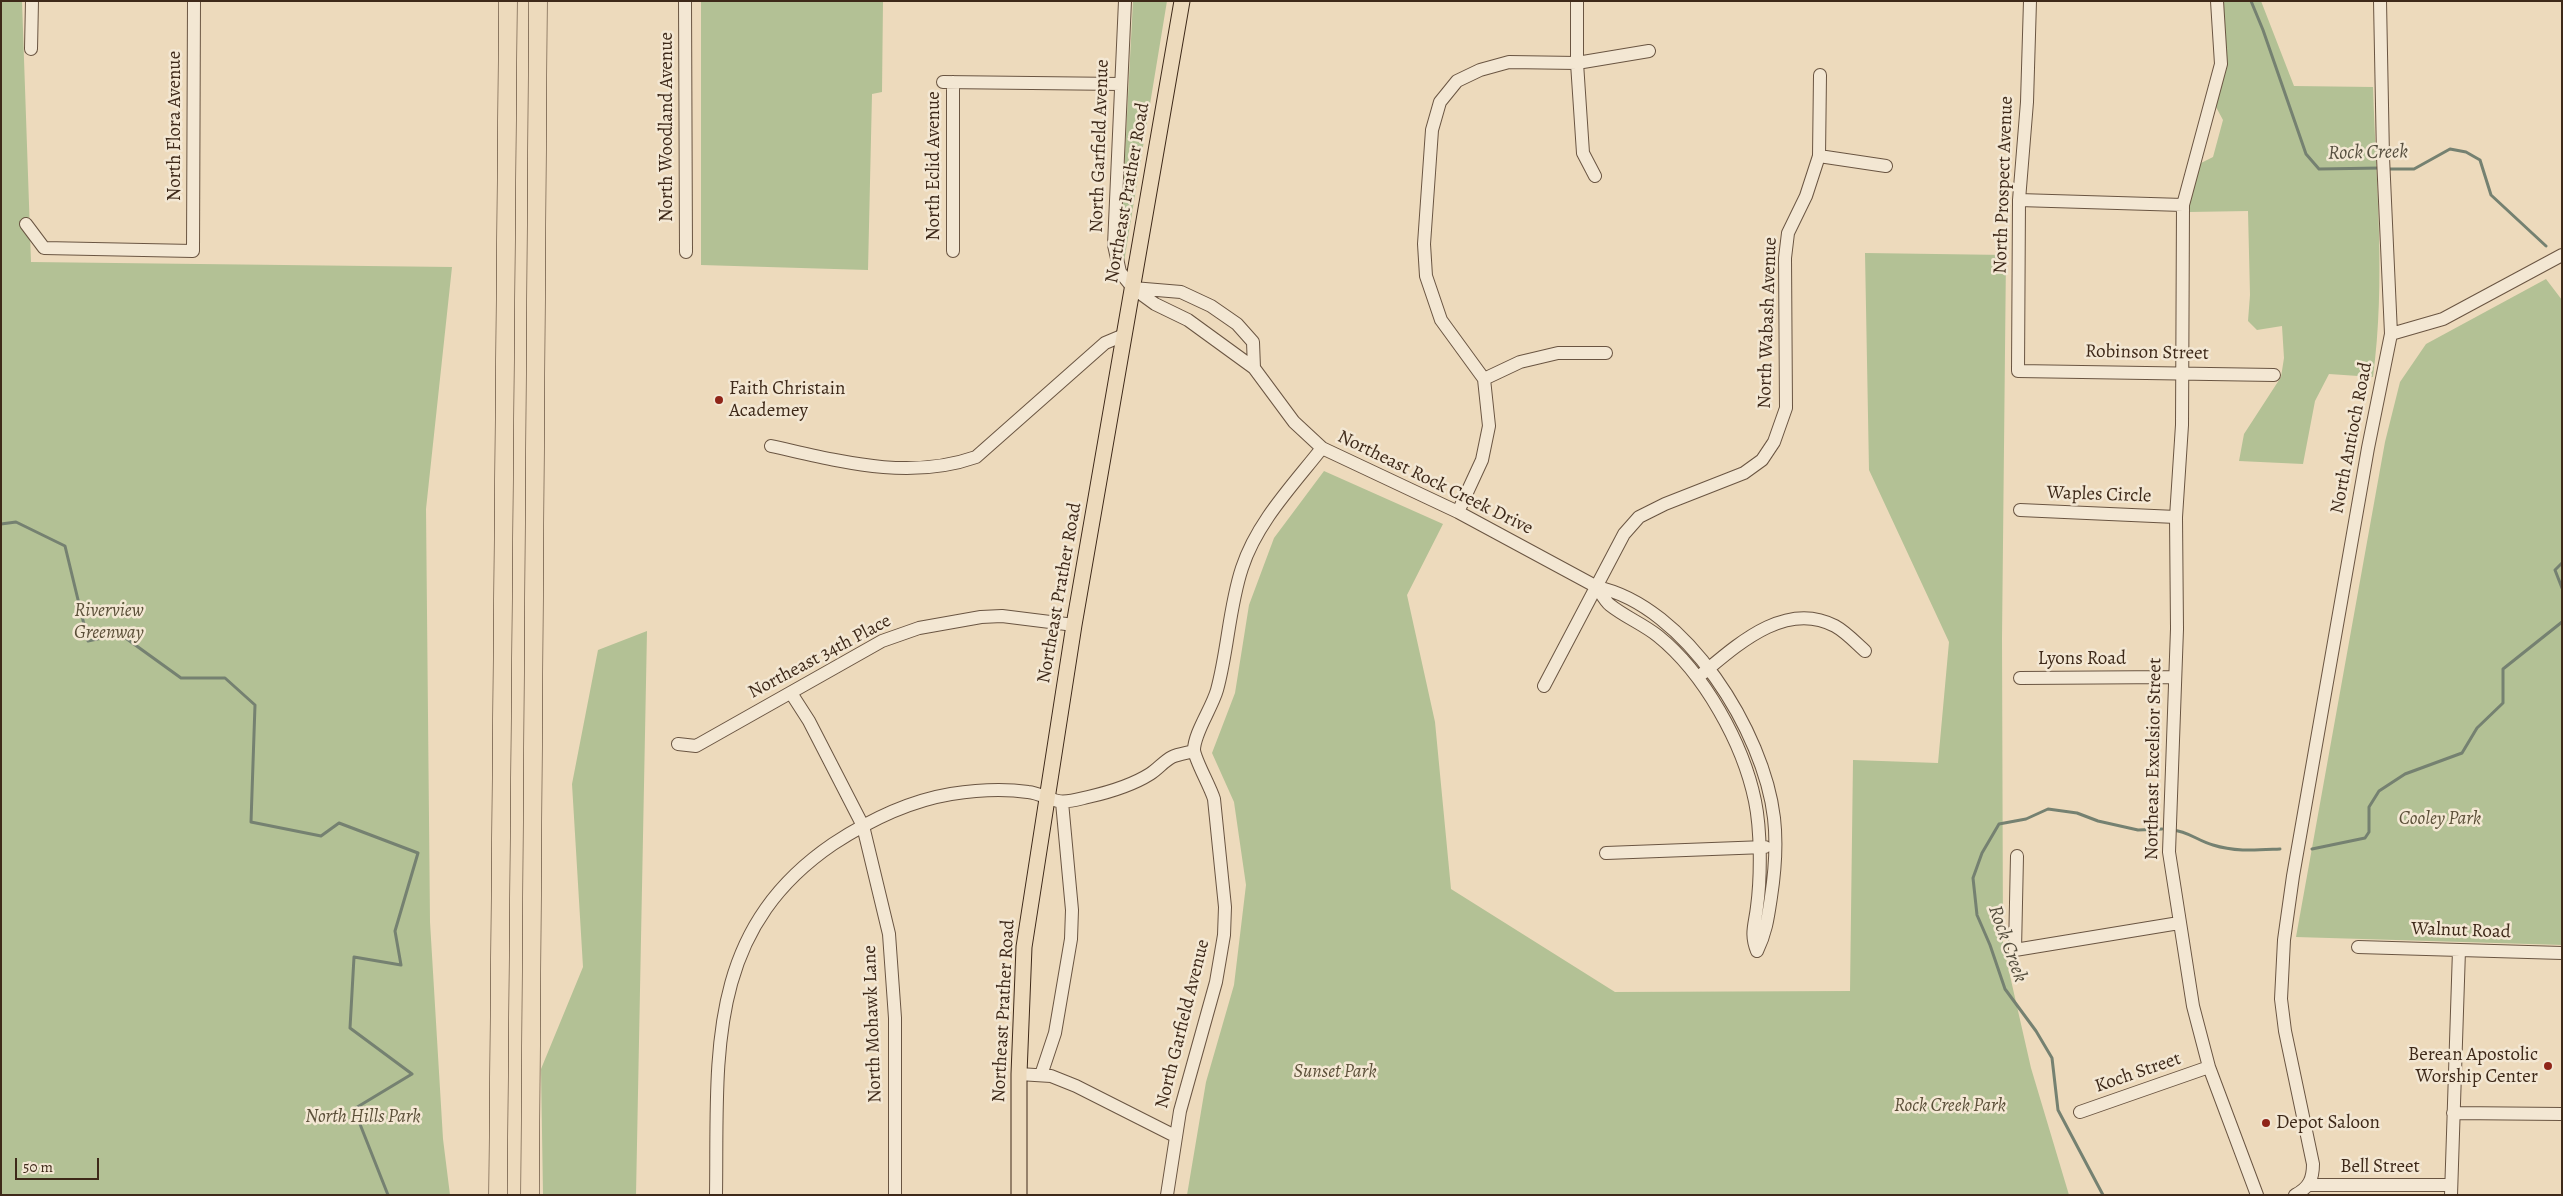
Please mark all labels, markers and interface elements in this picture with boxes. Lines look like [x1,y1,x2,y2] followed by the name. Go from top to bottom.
[656,32,678,222] street label: North Woodland Avenue
[164,51,186,201] street label: North Flora Avenue
[1086,59,1114,233] street label: North Garfield Avenue
[923,91,945,241] street label: North Eclid Avenue
[1990,96,2018,274] street label: North Prospect Avenue
[1101,101,1155,285] street label: Northeast Prather Road
[2328,140,2408,166] water label: Rock Creek
[1754,237,1782,409] street label: North Wabash Avenue
[2085,341,2209,365] street label: Robinson Street
[2326,360,2378,516] street label: North Antioch Road
[729,378,846,422] place label: Faith Christain Academey
[713,394,725,406] marker: Faith Christain Academey
[1334,426,1536,540] street label: Northeast Rock Creek Drive
[2046,482,2152,508] street label: Waples Circle
[1033,501,1087,685] street label: Northeast Prather Road
[74,600,144,644] park label: Riverview Greenway
[745,610,895,704] street label: Northeast 34th Place
[2038,648,2126,670] street label: Lyons Road
[2141,658,2167,860] street label: Northeast Excelsior Street
[2399,808,2481,830] park label: Cooley Park
[1982,902,2032,986] water label: Rock Creek
[2411,918,2511,944] street label: Walnut Road
[988,919,1020,1103] street label: Northeast Prather Road
[1151,937,1215,1111] street label: North Garfield Avenue
[859,945,887,1103] street label: North Mohawk Lane
[2408,1044,2538,1088] place label: Berean Apostolic Worship Center
[2092,1048,2184,1098] street label: Koch Street
[2542,1060,2554,1072] marker: Berean Apostolic Worship Center
[1293,1061,1377,1083] park label: Sunset Park
[1894,1095,2006,1117] park label: Rock Creek Park
[305,1106,421,1128] park label: North Hills Park
[2276,1112,2380,1134] place label: Depot Saloon
[2260,1117,2272,1129] marker: Depot Saloon
[18,1148,101,1180] scale bar
[2340,1156,2420,1178] street label: Bell Street
[23,1157,53,1177] text: 50 m

